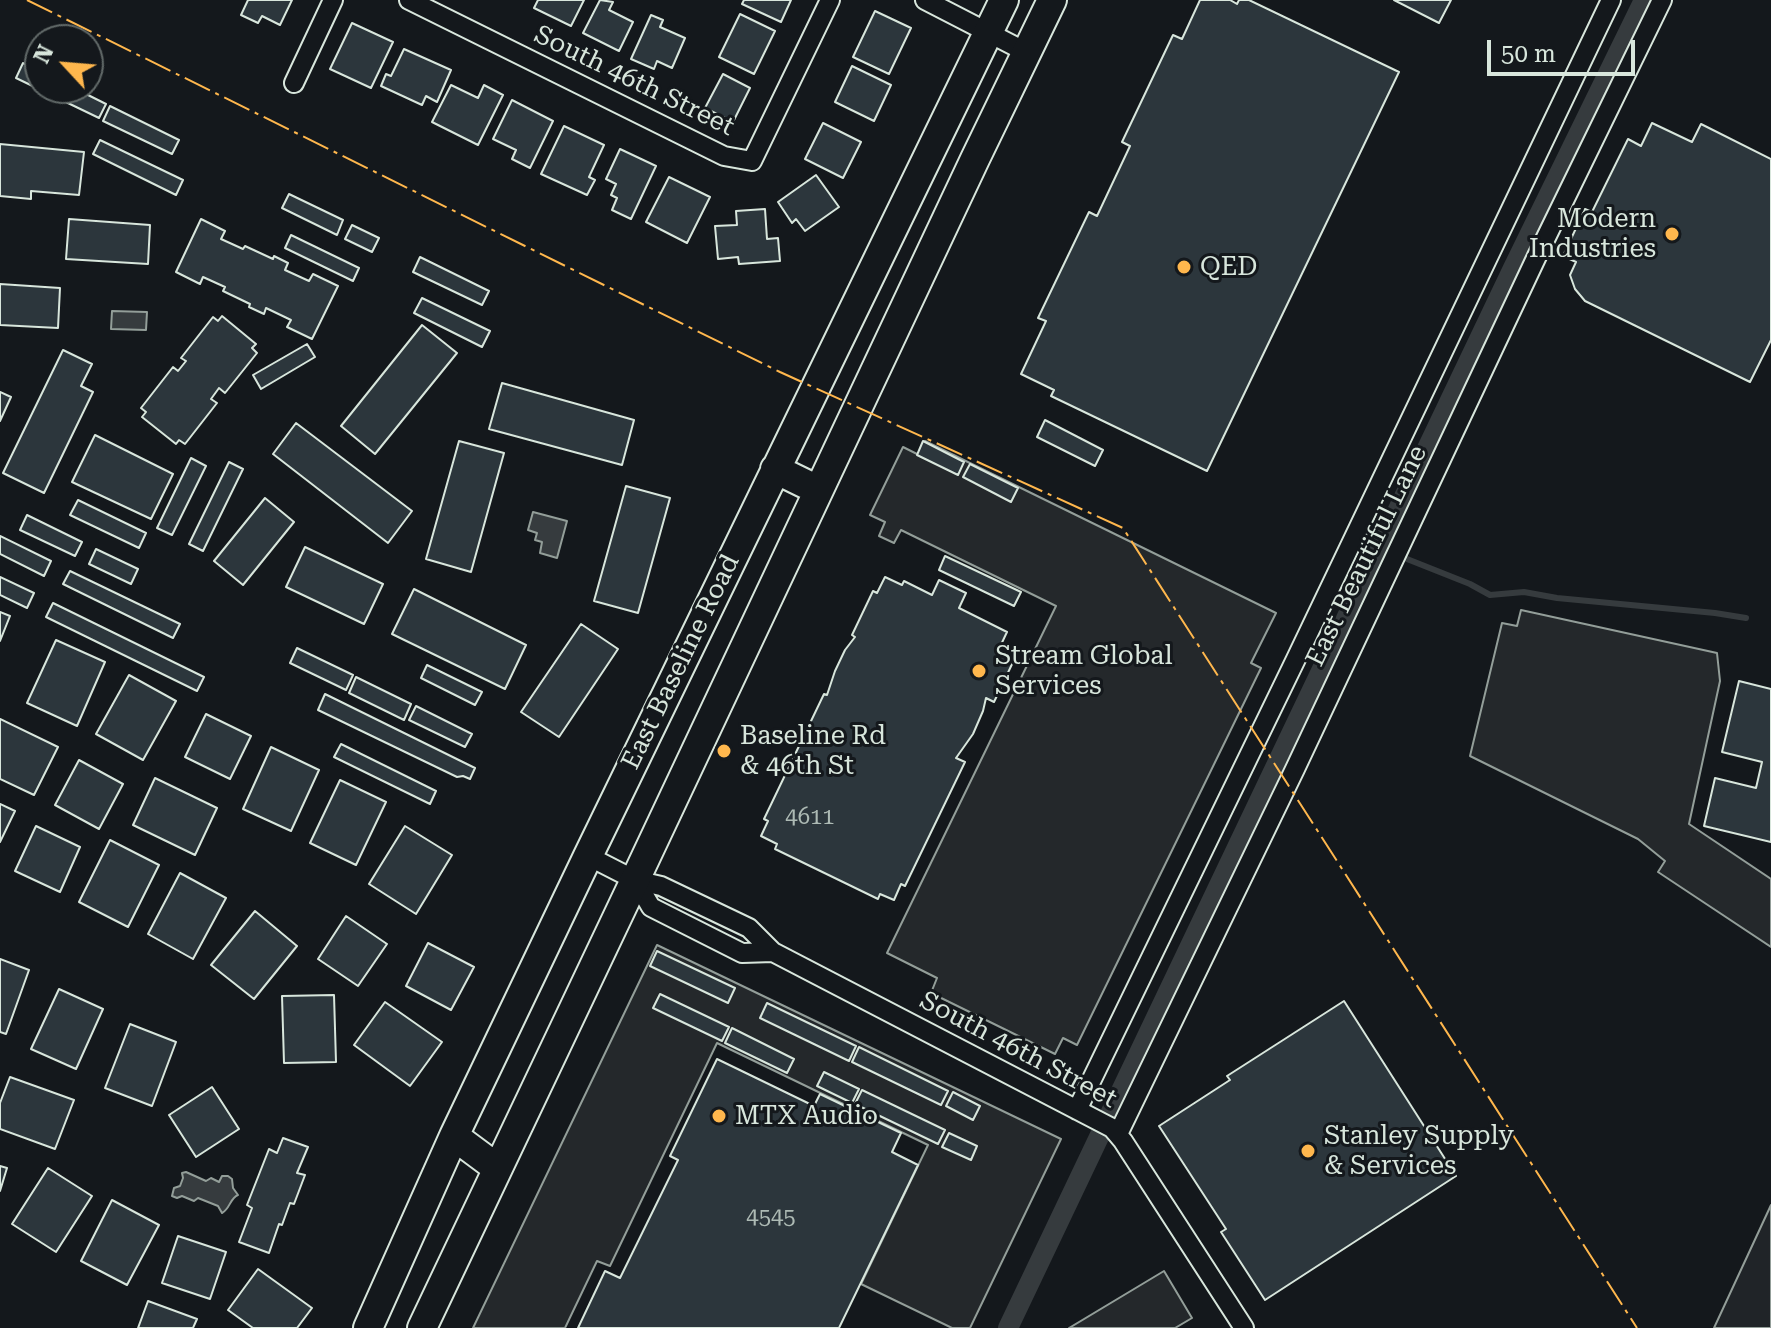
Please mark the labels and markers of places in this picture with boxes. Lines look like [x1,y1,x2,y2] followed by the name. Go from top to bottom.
[1529,203,1656,264] place label: Modern Industries
[1663,225,1681,243] marker: Modern Industries
[1200,251,1257,283] place label: QED
[1175,258,1193,276] marker: QED
[995,640,1172,702] place label: Stream Global Services
[970,662,988,680] marker: Stream Global Services
[740,720,886,782] place label: Baseline Rd & 46th St
[715,742,733,760] marker: Baseline Rd & 46th St
[735,1100,878,1132] place label: MTX Audio
[710,1107,728,1125] marker: MTX Audio
[1324,1120,1514,1182] place label: Stanley Supply & Services
[1299,1142,1317,1160] marker: Stanley Supply & Services

